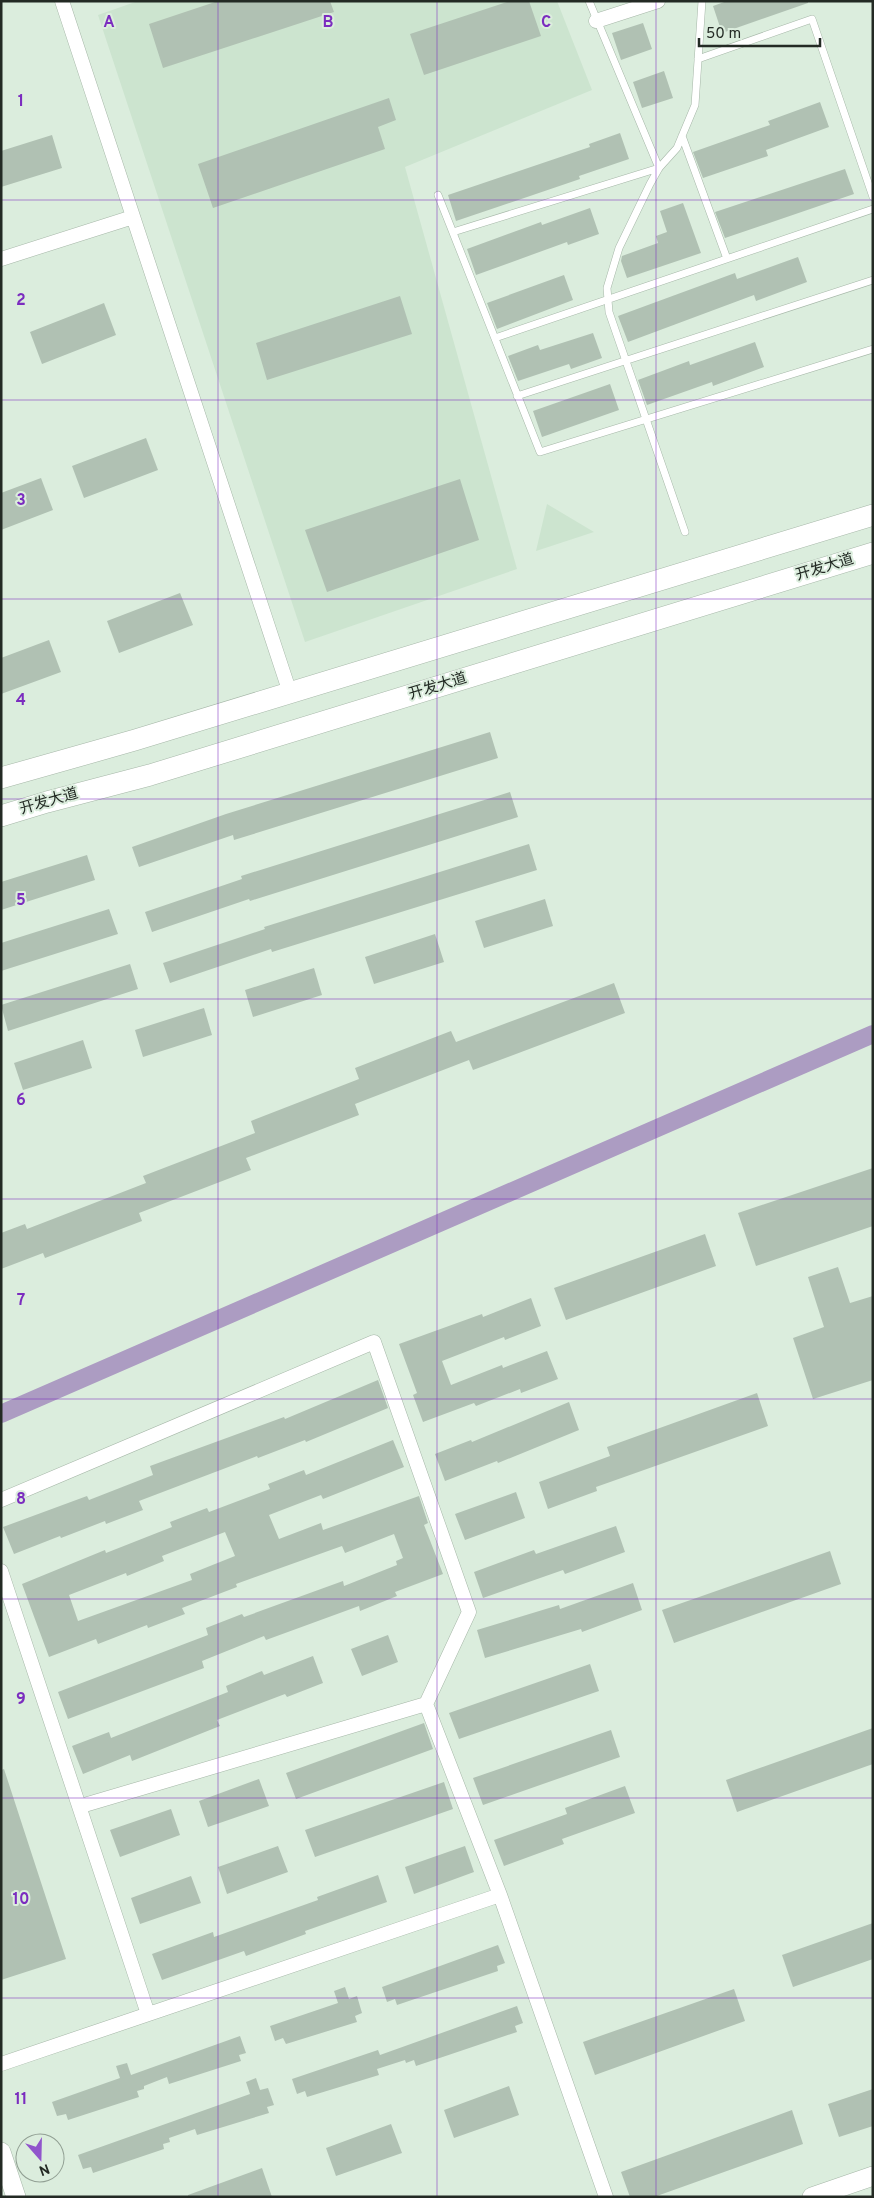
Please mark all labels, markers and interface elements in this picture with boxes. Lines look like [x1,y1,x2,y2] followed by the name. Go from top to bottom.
[103,13,115,33] text: A
[322,13,334,33] text: B
[541,13,551,33] text: C
[699,15,820,47] scale bar
[706,25,741,44] text: 50 m
[18,92,24,112] text: 1
[16,291,26,311] text: 2
[16,491,26,511] text: 3
[794,550,856,586] street label: 开发大道
[407,669,469,705] street label: 开发大道
[16,691,26,711] text: 4
[18,785,80,819] street label: 开发大道
[16,891,26,911] text: 5
[16,1091,26,1111] text: 6
[17,1291,25,1311] text: 7
[16,1490,26,1510] text: 8
[16,1690,26,1710] text: 9
[13,1890,29,1910] text: 10
[15,2090,27,2110] text: 11
[15,2133,65,2183] north arrow
[36,2159,52,2179] text: N

